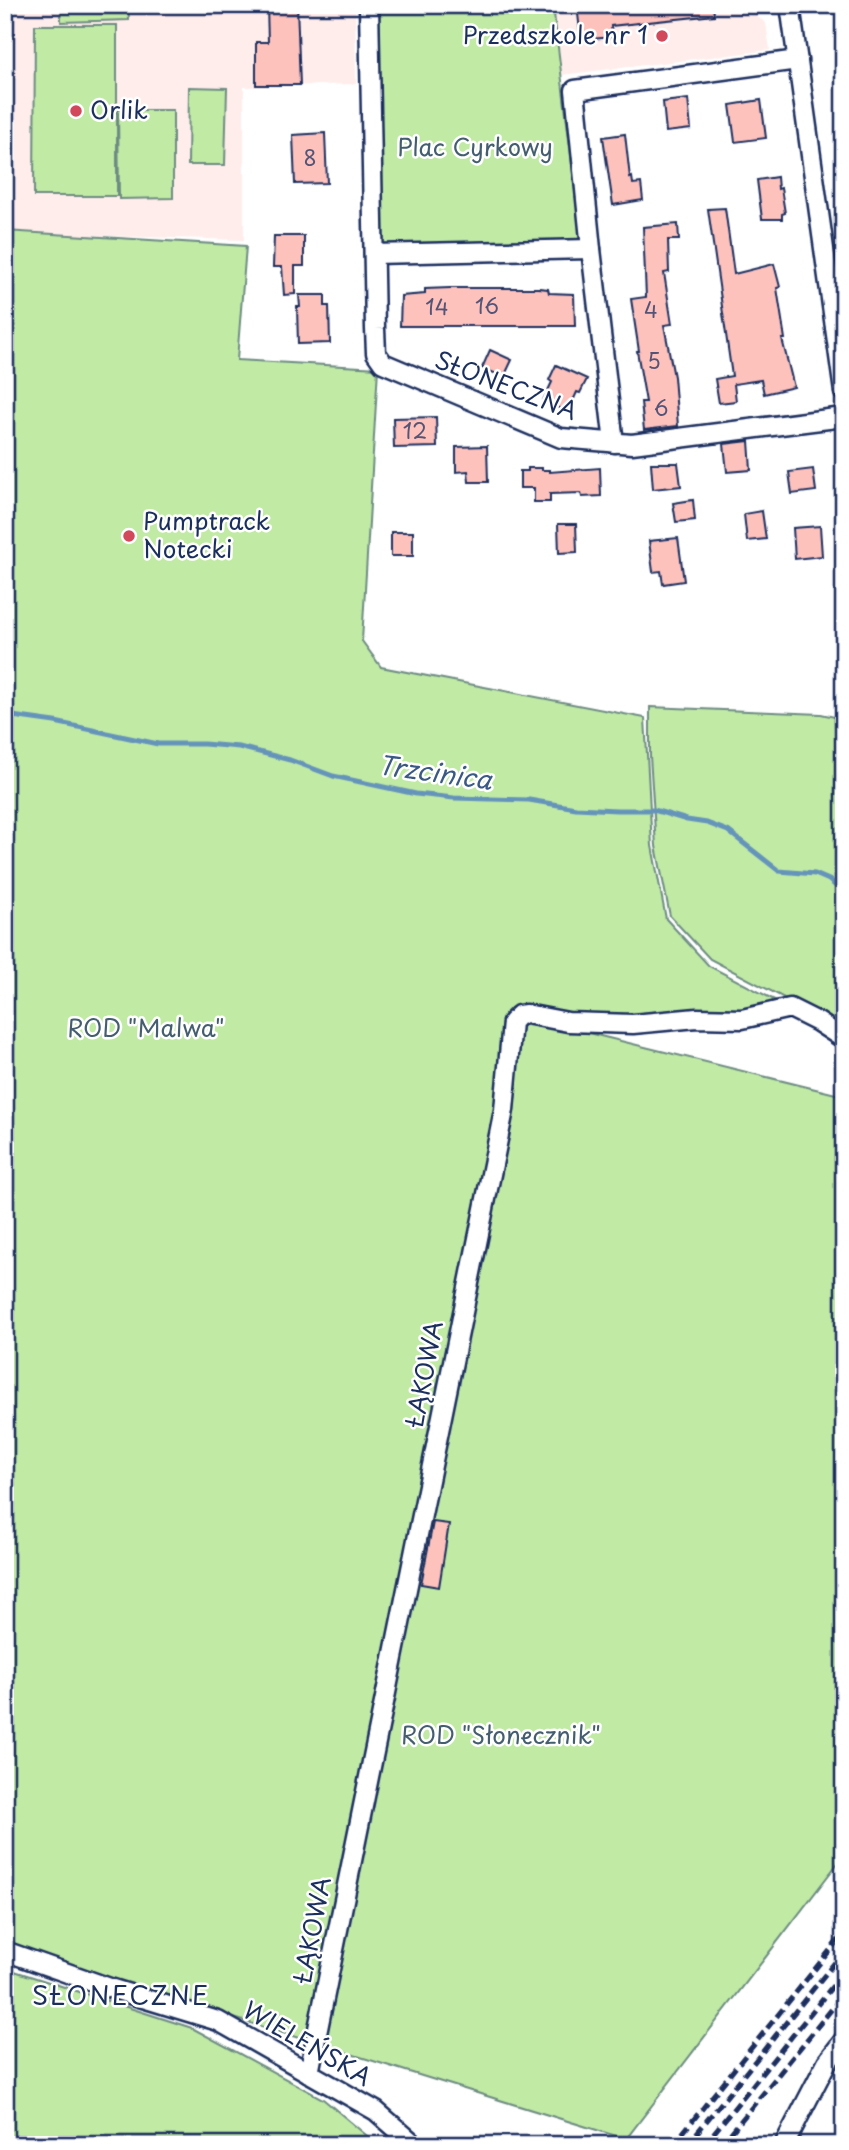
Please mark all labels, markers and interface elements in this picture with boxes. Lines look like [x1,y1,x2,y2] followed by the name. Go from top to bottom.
[463,16,648,52] place label: Przedszkole nr 1
[654,28,670,44] marker: Przedszkole nr 1
[90,91,148,127] place label: Orlik
[68,103,84,119] marker: Orlik
[397,128,553,164] park label: Plac Cyrkowy
[303,141,317,173] house number: 8
[475,289,499,321] house number: 16
[425,290,449,322] house number: 14
[644,293,658,325] house number: 4
[430,340,583,428] street label: SŁONECZNA
[647,344,661,376] house number: 5
[654,391,668,423] house number: 6
[403,414,427,446] house number: 12
[143,502,270,566] place label: Pumptrack Notecki
[121,528,137,544] marker: Pumptrack Notecki
[376,744,495,799] water label: Trzcinica
[67,1009,225,1045] park label: ROD "Malwa"
[395,1317,451,1431] street label: ŁĄKOWA
[401,1716,601,1752] park label: ROD "Słonecznik"
[283,1873,339,1987] street label: ŁĄKOWA
[32,1975,210,2014] district label: SŁONECZNE
[237,1991,379,2094] street label: WIELEŃSKA

